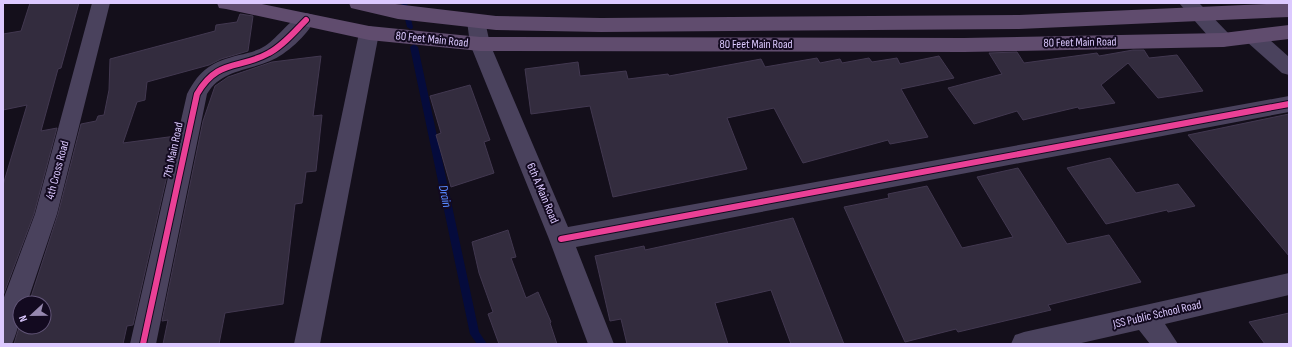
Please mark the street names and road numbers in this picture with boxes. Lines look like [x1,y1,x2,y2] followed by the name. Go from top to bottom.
[395,28,469,51] street label: 80 Feet Main Road
[1043,34,1117,51] street label: 80 Feet Main Road
[719,37,793,52] street label: 80 Feet Main Road
[160,121,187,179] street label: 7th Main Road
[42,139,73,201] street label: 4th Cross Road
[523,161,562,226] street label: 6th A Main Road
[1111,297,1203,332] street label: JSS Public School Road

